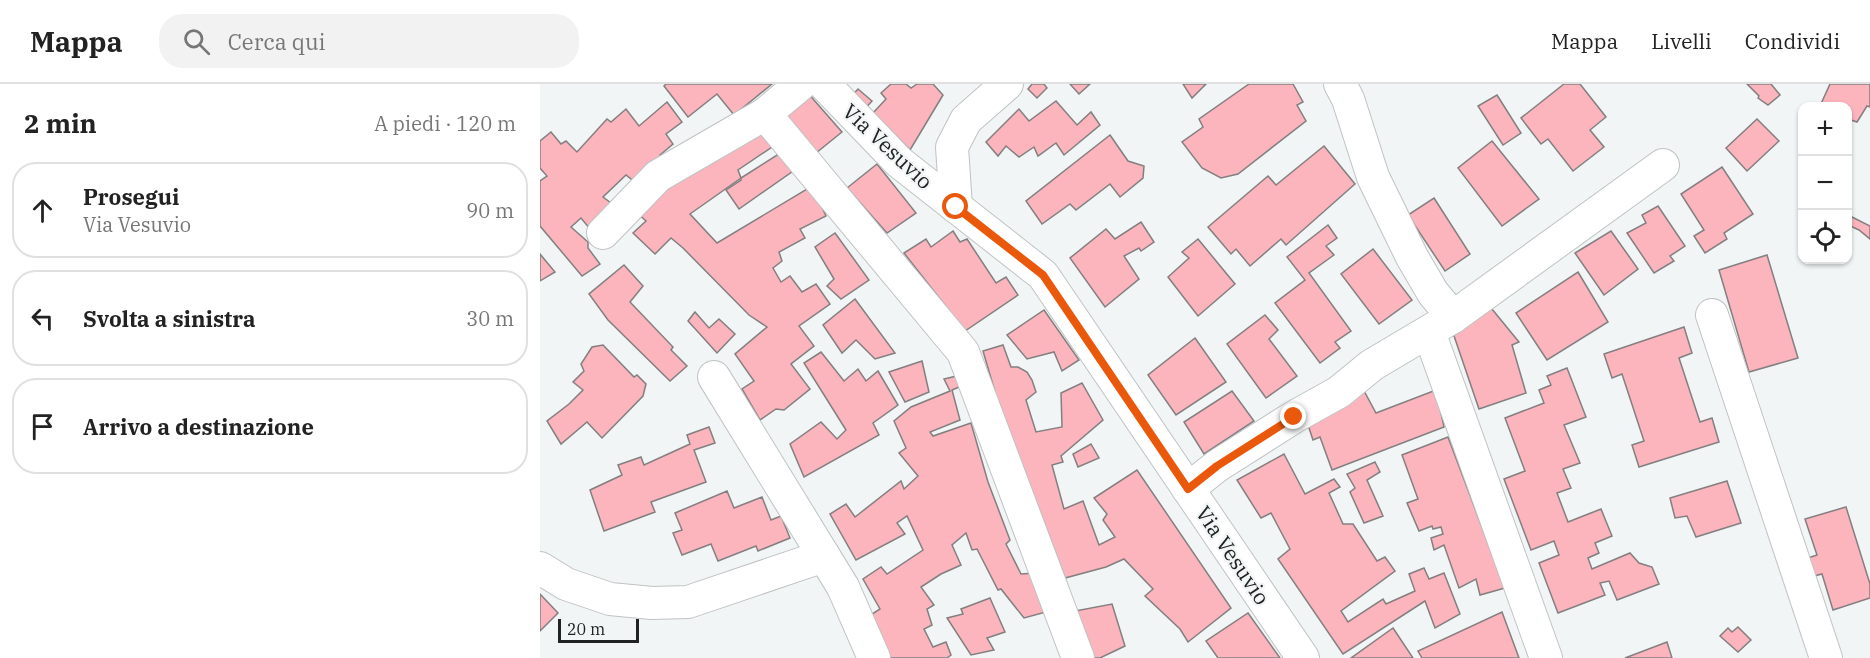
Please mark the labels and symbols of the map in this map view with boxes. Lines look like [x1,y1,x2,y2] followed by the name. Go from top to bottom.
[837,97,939,195] street label: Via Vesuvio
[942,193,968,219] route start
[1280,403,1306,429] route end
[1190,500,1276,610] street label: Via Vesuvio
[558,616,639,644] scale bar

